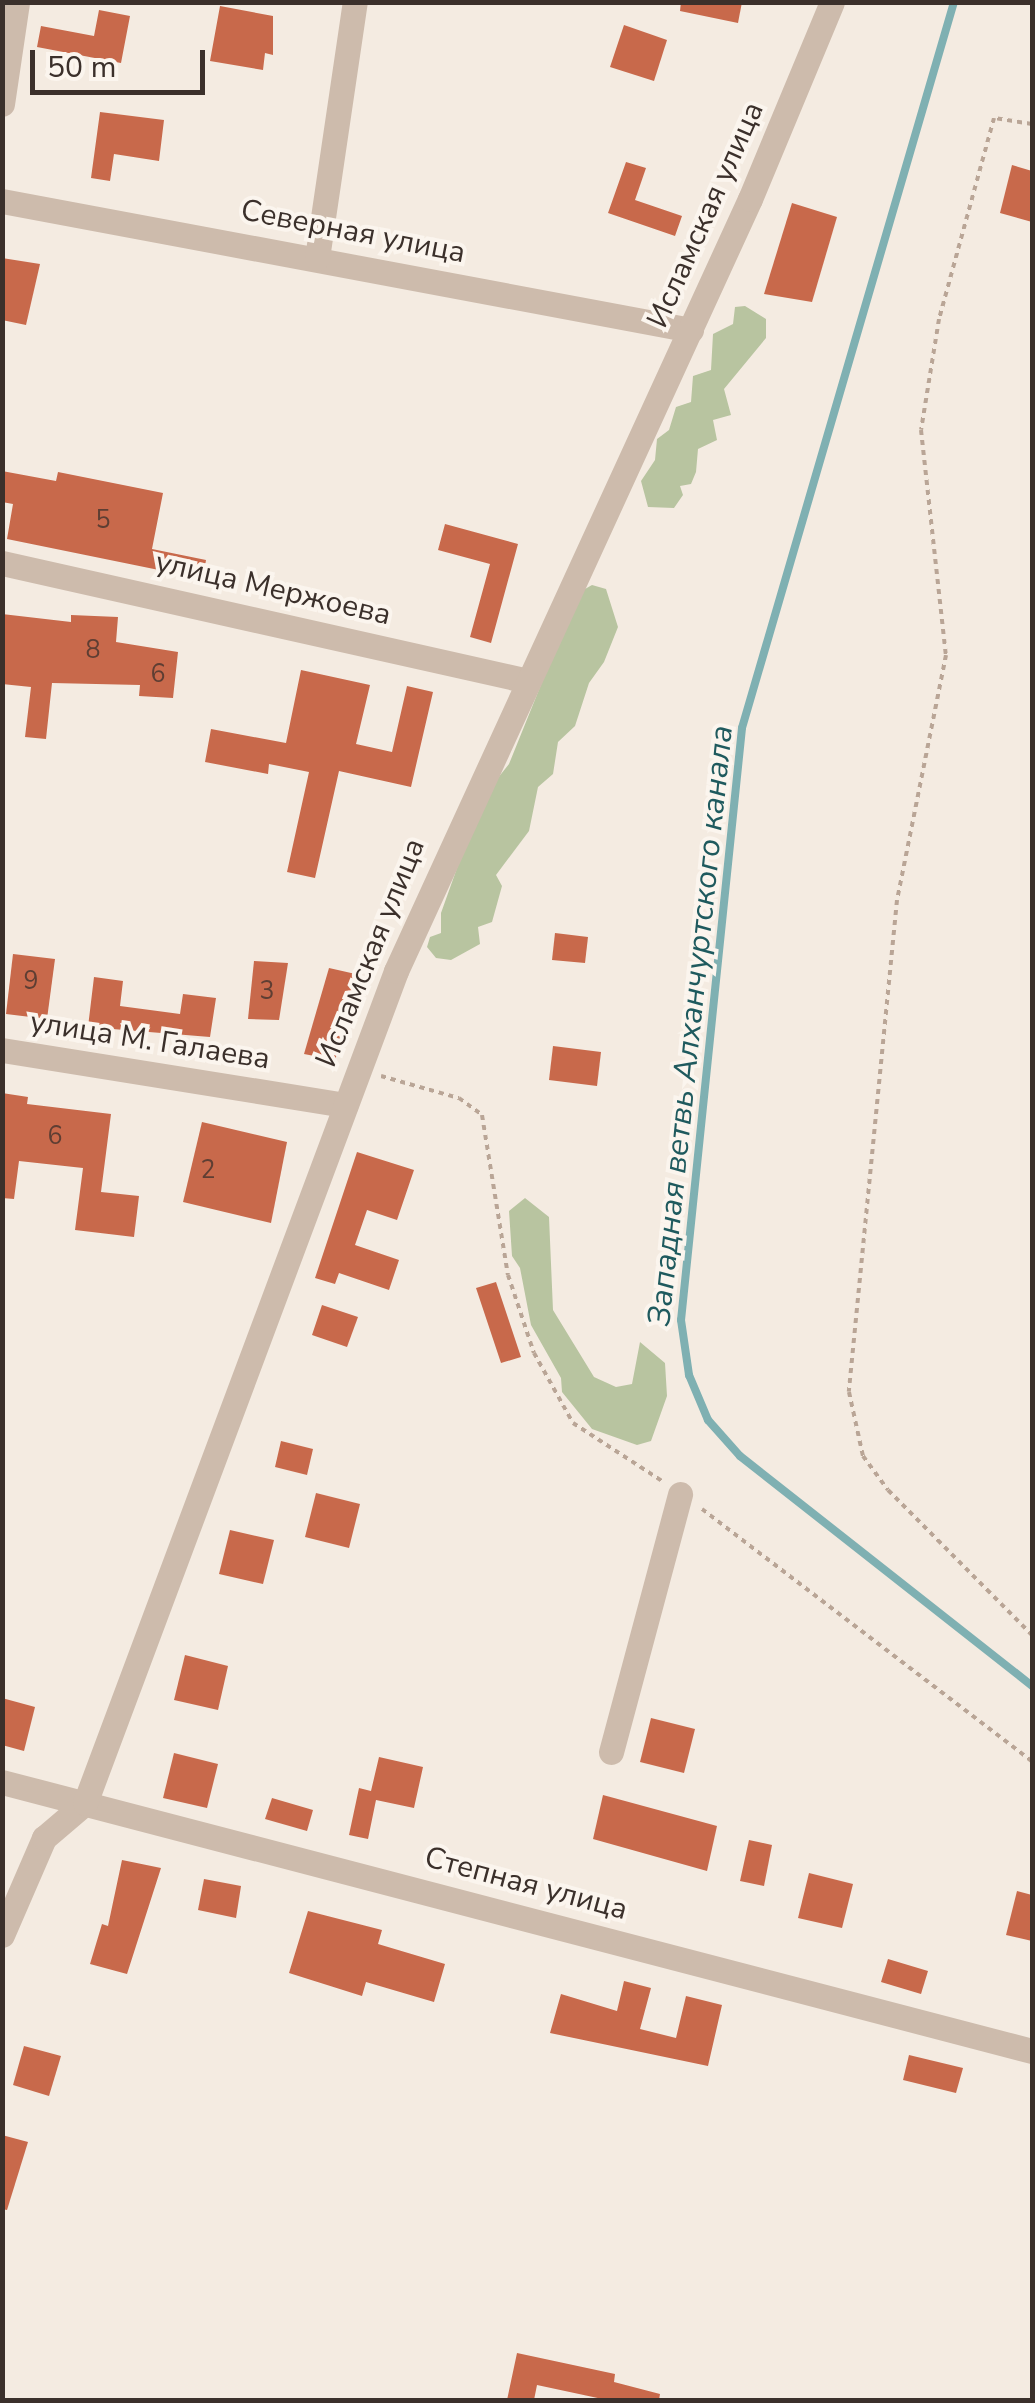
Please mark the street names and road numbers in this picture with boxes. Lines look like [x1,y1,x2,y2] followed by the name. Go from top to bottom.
[640,97,772,333] street label: Исламская улица
[238,193,468,271] street label: Северная улица
[152,544,394,634] street label: улица Мержоева
[309,833,433,1073] street label: Исламская улица
[28,1004,272,1078] street label: улица М. Галаева
[421,1840,631,1928] street label: Степная улица

